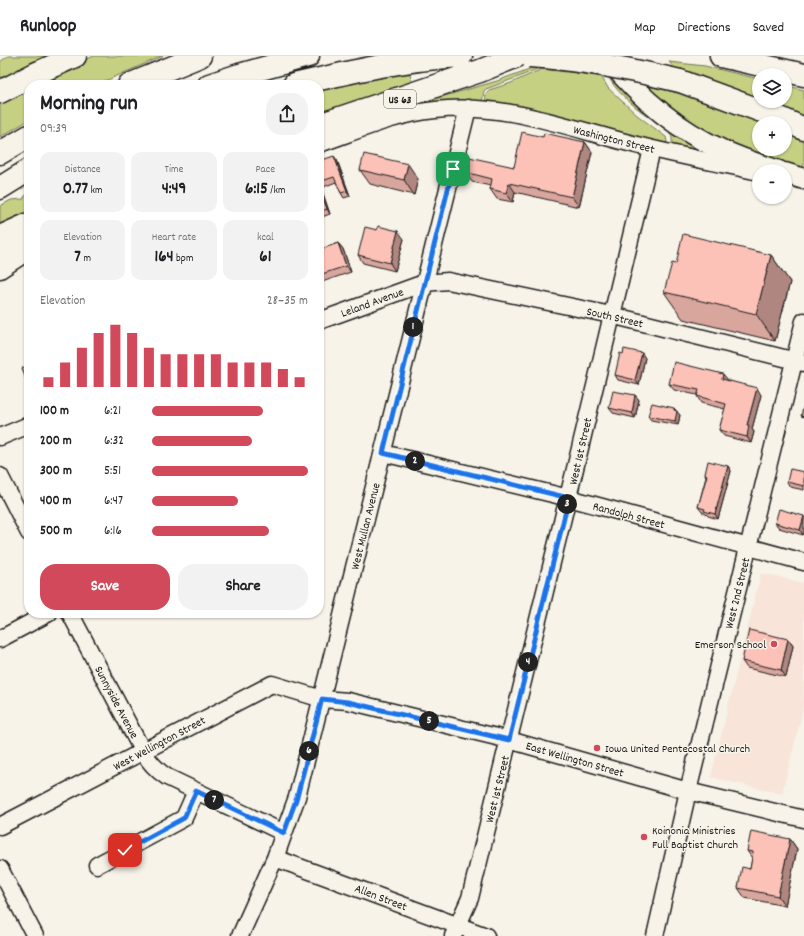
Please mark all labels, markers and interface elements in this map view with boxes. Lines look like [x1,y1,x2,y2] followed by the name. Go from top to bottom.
[20,14,76,41] text: Runloop
[634,18,656,38] text: Map
[678,18,731,38] text: Directions
[753,18,784,38] text: Saved
[752,68,792,204] map controls
[752,68,792,108] button: layers
[40,89,138,120] text: Morning run
[384,90,416,108] road number: US 63
[266,93,308,135] button: share
[752,116,792,156] button: +
[40,120,67,139] text: 09:39
[571,122,657,159] street label: Washington Street
[436,152,470,186] pin
[442,158,464,180] icon: arrive
[65,162,101,178] text: Distance
[165,162,183,178] text: Time
[256,162,275,178] text: Pace
[752,164,792,204] button: −
[63,178,88,202] text: 0.77
[162,178,186,202] text: 4:49
[245,178,268,202] text: 6:15
[88,183,103,199] text: km
[268,183,286,199] text: /km
[64,230,102,246] text: Elevation
[152,230,196,246] text: Heart rate
[257,230,274,246] text: kcal
[74,246,81,270] text: 7
[154,246,174,270] text: 164
[259,246,271,270] text: 61
[81,251,91,267] text: m
[174,251,194,267] text: bpm
[339,284,406,323] street label: Leland Avenue
[40,292,85,311] text: Elevation
[267,292,308,311] text: 28–35 m
[585,304,645,333] street label: South Street
[403,317,423,337] pin: 1
[412,319,414,335] text: 1
[40,402,69,421] text: 100 m
[104,402,121,421] text: 6:21
[565,416,598,487] street label: West 1st Street
[40,432,72,451] text: 200 m
[104,432,124,451] text: 6:32
[405,451,425,471] pin: 2
[413,453,417,469] text: 2
[40,462,72,481] text: 300 m
[104,462,121,481] text: 5:51
[347,481,385,572] street label: West Mullan Avenue
[40,492,71,511] text: 400 m
[104,492,123,511] text: 6:47
[557,494,577,514] pin: 3
[565,496,569,512] text: 3
[591,499,667,534] street label: Randolph Street
[40,522,72,541] text: 500 m
[104,522,122,541] text: 6:16
[721,555,756,631] street label: West 2nd Street
[40,564,170,610] button: Save
[178,564,308,610] button: Share
[695,637,766,654] place label: Emerson School
[769,639,779,649] marker: Emerson School
[518,652,538,672] pin: 4
[526,654,530,670] text: 4
[89,663,142,742] street label: Sunnyside Avenue
[419,711,439,731] pin: 5
[110,712,209,776] street label: West Wellington Street
[426,713,432,729] text: 5
[524,738,626,783] street label: East Wellington Street
[299,741,319,761] pin: 6
[605,741,750,758] place label: Iowa United Pentecostal Church
[306,743,312,759] text: 6
[592,743,602,753] marker: Iowa United Pentecostal Church
[482,754,515,825] street label: West 1st Street
[204,790,224,810] pin: 7
[212,792,216,808] text: 7
[652,823,738,854] place label: Koinonia Ministries Full Baptist Church
[639,832,649,842] marker: Koinonia Ministries Full Baptist Church
[108,833,142,867] pin
[114,839,136,861] icon: check
[352,881,410,916] street label: Allen Street

